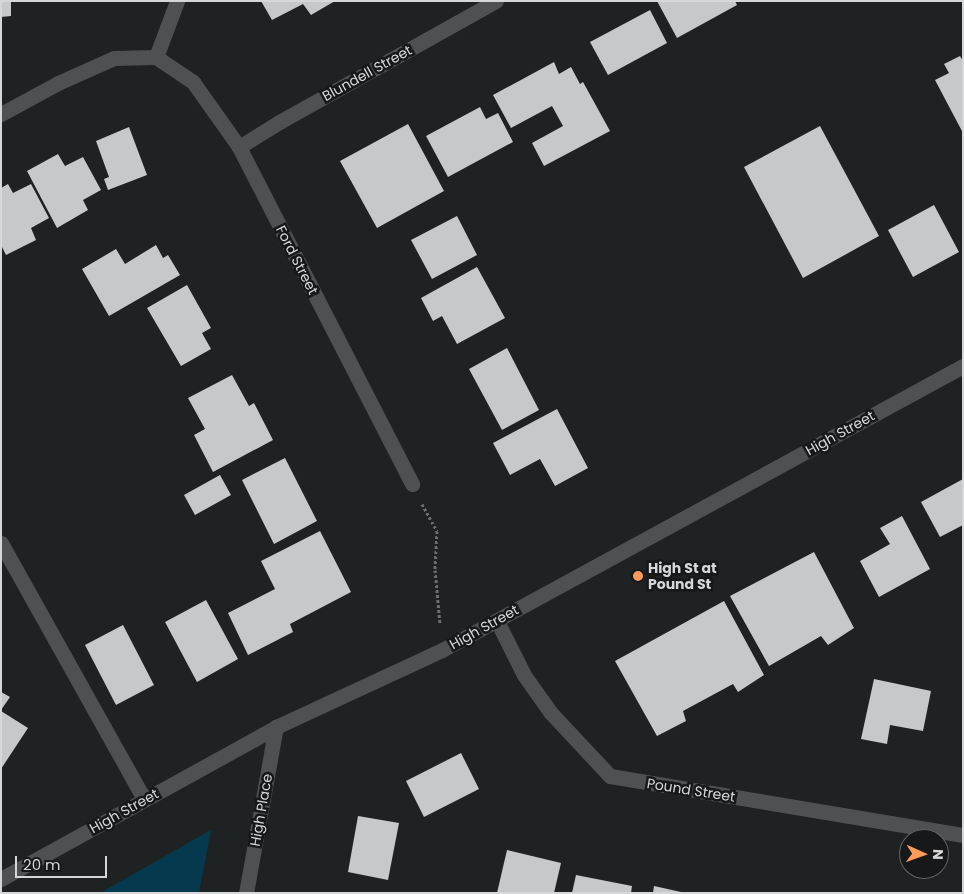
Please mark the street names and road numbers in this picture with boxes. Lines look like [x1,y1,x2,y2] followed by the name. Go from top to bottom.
[319,41,415,105] street label: Blundell Street
[272,223,322,297] street label: Ford Street
[803,407,877,459] street label: High Street
[447,601,521,653] street label: High Street
[246,772,276,848] street label: High Place
[646,775,736,805] street label: Pound Street
[87,785,161,837] street label: High Street

